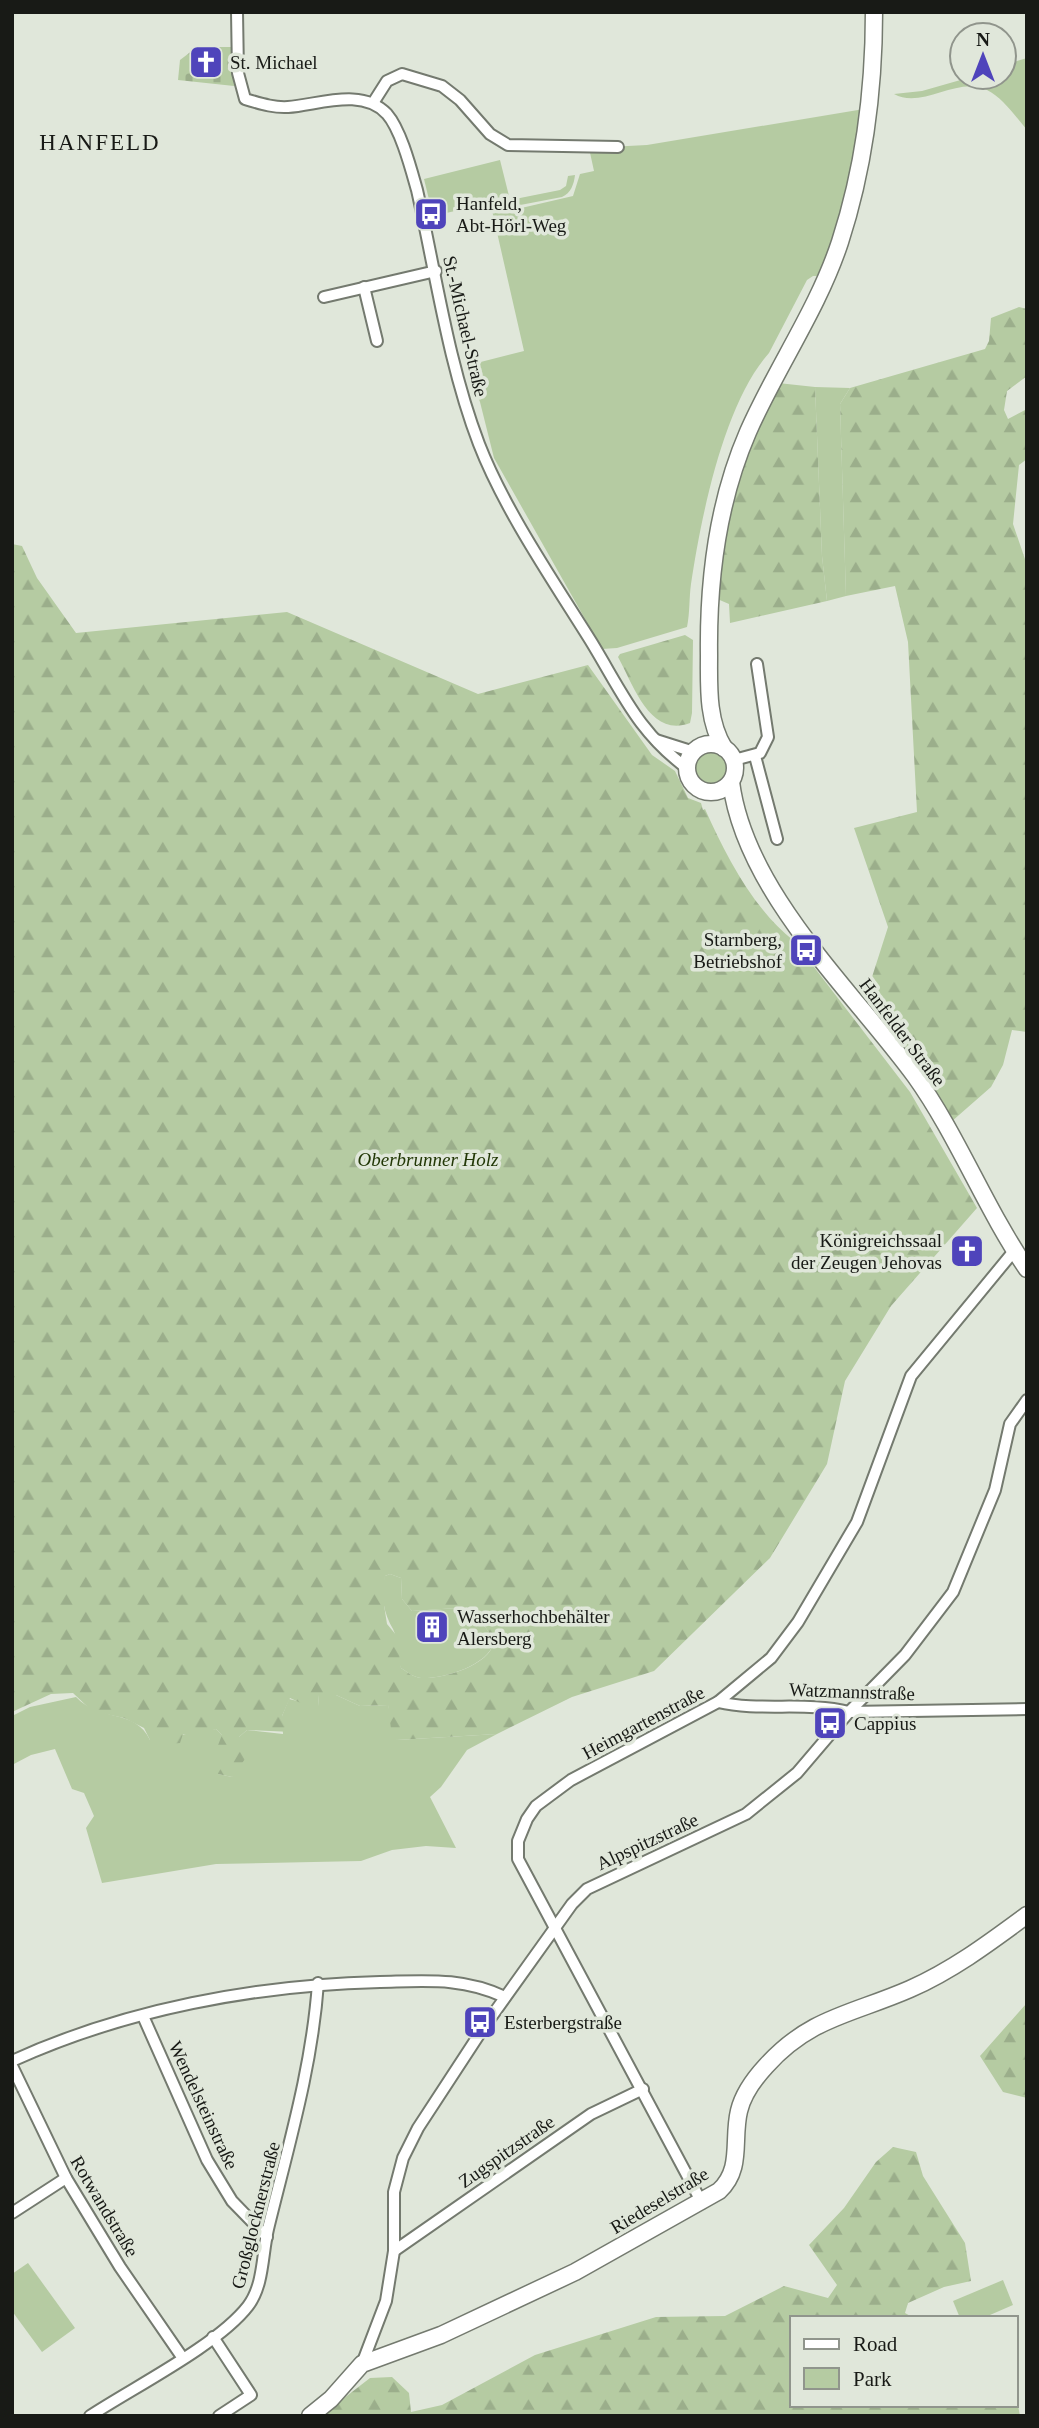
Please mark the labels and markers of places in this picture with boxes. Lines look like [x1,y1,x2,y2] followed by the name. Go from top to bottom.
[187,43,225,81] church icon: St. Michael
[230,52,318,73] place label: St. Michael
[456,193,567,236] place label: Hanfeld, Abt-Hörl-Weg
[412,195,450,233] bus stop icon: Hanfeld, Abt-Hörl-Weg
[693,929,783,972] place label: Starnberg, Betriebshof
[787,931,825,969] bus stop icon: Starnberg, Betriebshof
[791,1230,942,1273] place label: Königreichssaal der Zeugen Jehovas
[948,1232,986,1270] church icon: Königreichssaal der Zeugen Jehovas
[457,1606,610,1649] place label: Wasserhochbehälter Alersberg
[413,1608,451,1646] building icon: Wasserhochbehälter Alersberg
[811,1704,849,1742] bus stop icon: Cappius
[854,1713,916,1734] place label: Cappius
[461,2003,499,2041] bus stop icon: Esterbergstraße
[504,2012,622,2033] place label: Esterbergstraße

